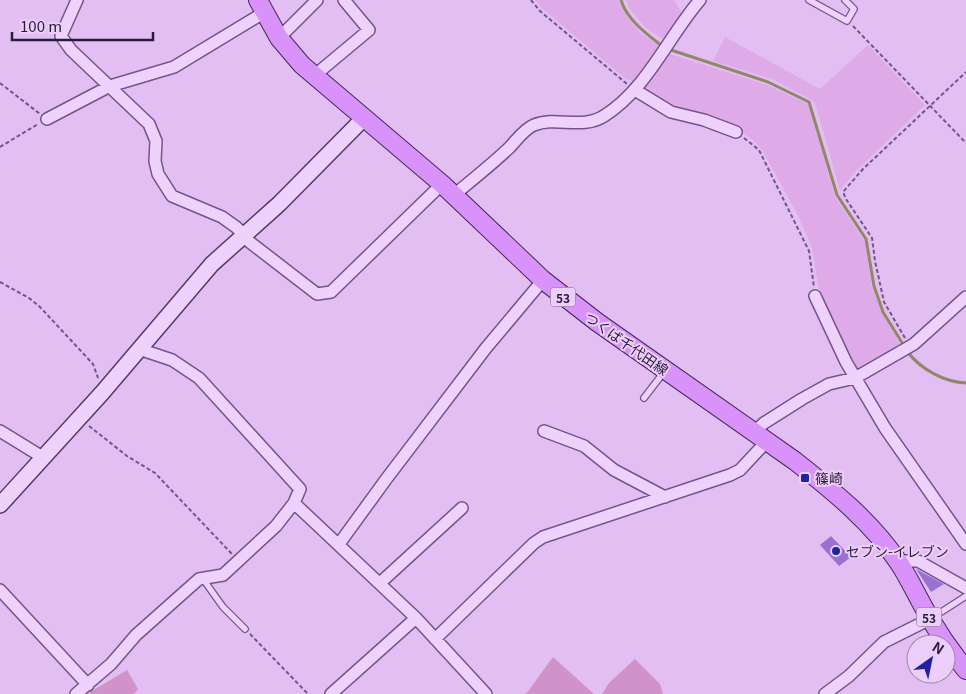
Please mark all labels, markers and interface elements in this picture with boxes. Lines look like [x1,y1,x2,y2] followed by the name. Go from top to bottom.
[12,10,154,42] scale bar
[20,15,62,36] text: 100 m
[550,288,576,306] road number: 53
[581,307,673,379] street label: つくば千代田線
[815,468,843,488] place label: 篠崎
[799,472,811,484] marker: 篠崎
[846,541,949,561] place label: セブン-イレブン
[830,545,842,557] marker: セブン-イレブン
[916,608,942,626] road number: 53
[906,634,956,684] north arrow
[929,636,948,659] text: N

